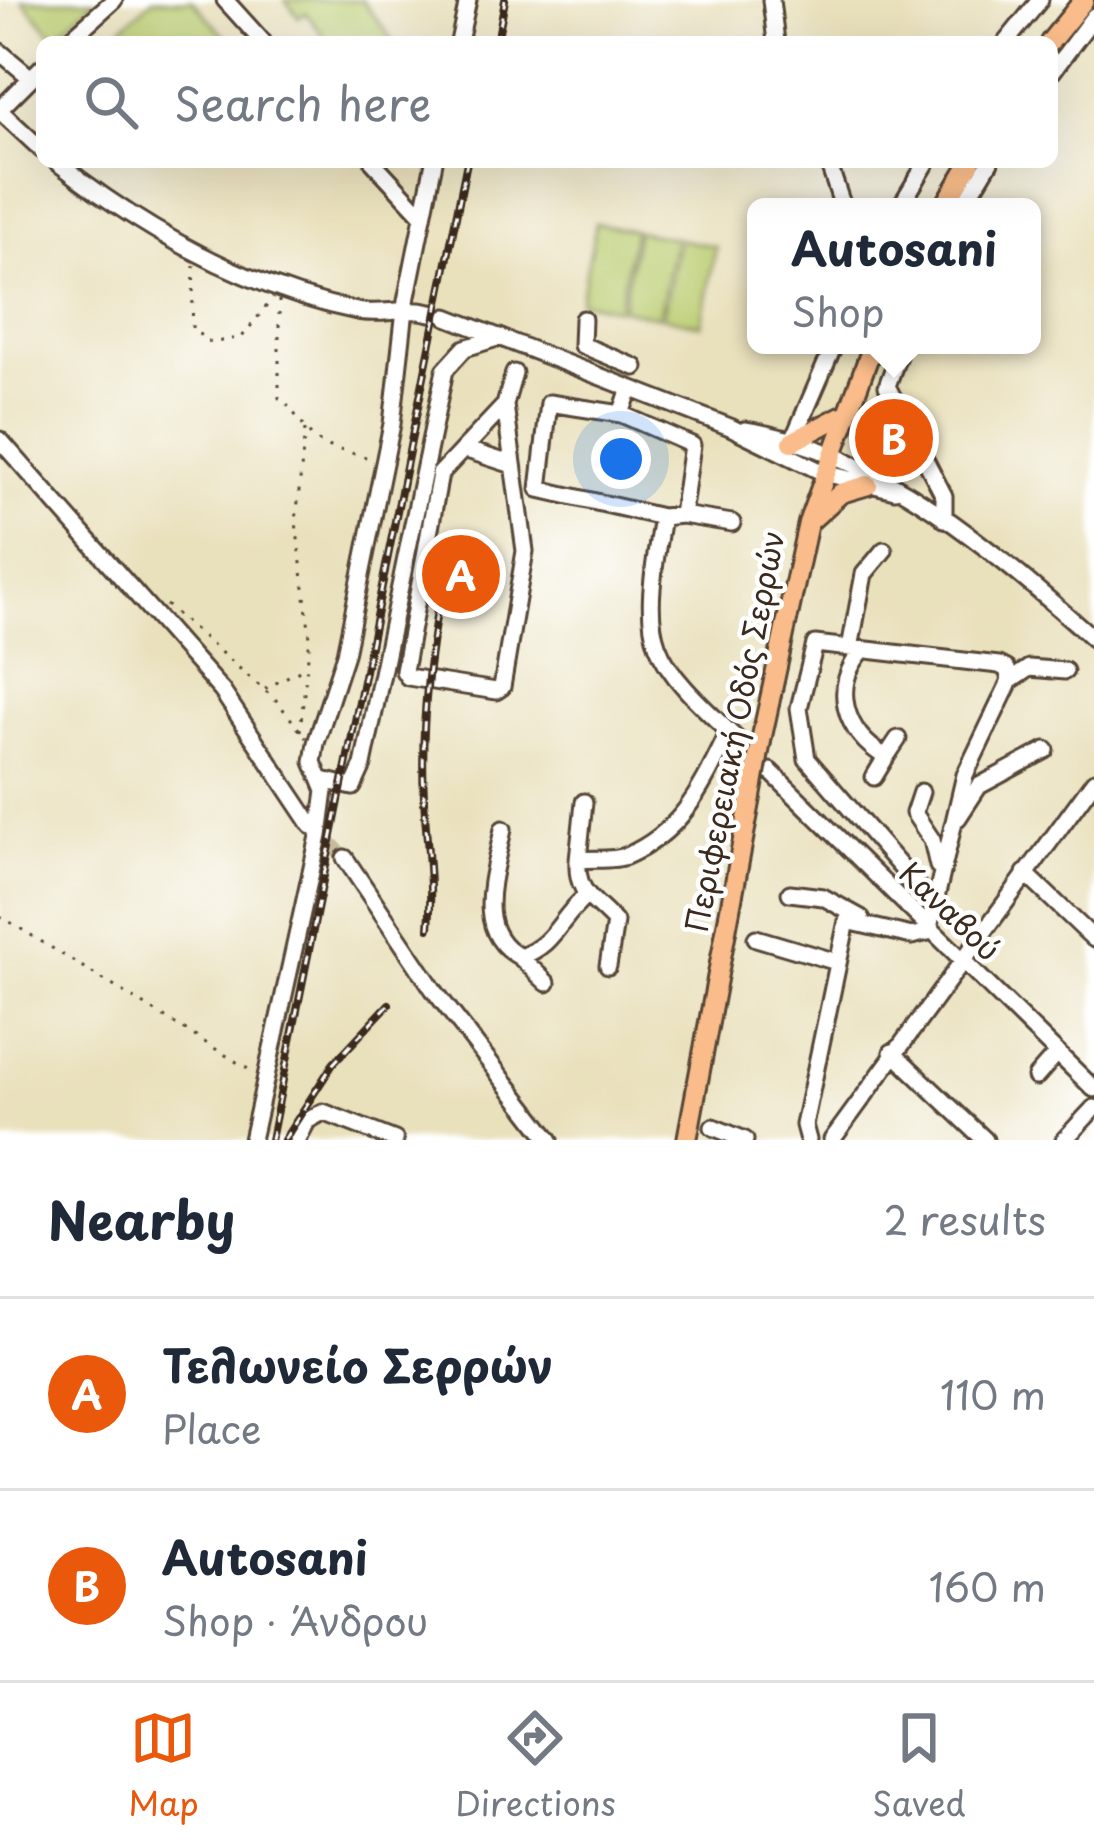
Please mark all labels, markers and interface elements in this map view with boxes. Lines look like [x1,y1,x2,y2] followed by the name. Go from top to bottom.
[36,36,1058,168] search box
[174,68,431,136] text: Search here
[78,69,144,135] icon: search
[747,198,1041,354] popup
[791,213,997,281] text: Autosani
[791,281,884,340] text: Shop
[855,393,933,483] pin: B
[591,429,651,489] your location
[672,527,795,936] street label: Περιφερειακή Οδός Σερρών
[422,529,500,619] pin: A
[890,850,1012,970] street label: Καναβού
[48,1180,235,1257] text: Nearby
[884,1189,1046,1248] text: 2 results
[162,1330,553,1398] text: Τελωνείο Σερρών
[72,1364,102,1423] text: A
[940,1364,1046,1423] text: 110 m
[162,1398,262,1457] text: Place
[162,1522,368,1590] text: Autosani
[74,1556,100,1615] text: B
[929,1556,1046,1615] text: 160 m
[162,1590,428,1649] text: Shop · Άνδρου
[128,1705,199,1827] tab: Map
[455,1705,616,1827] tab: Directions
[872,1705,966,1827] tab: Saved

